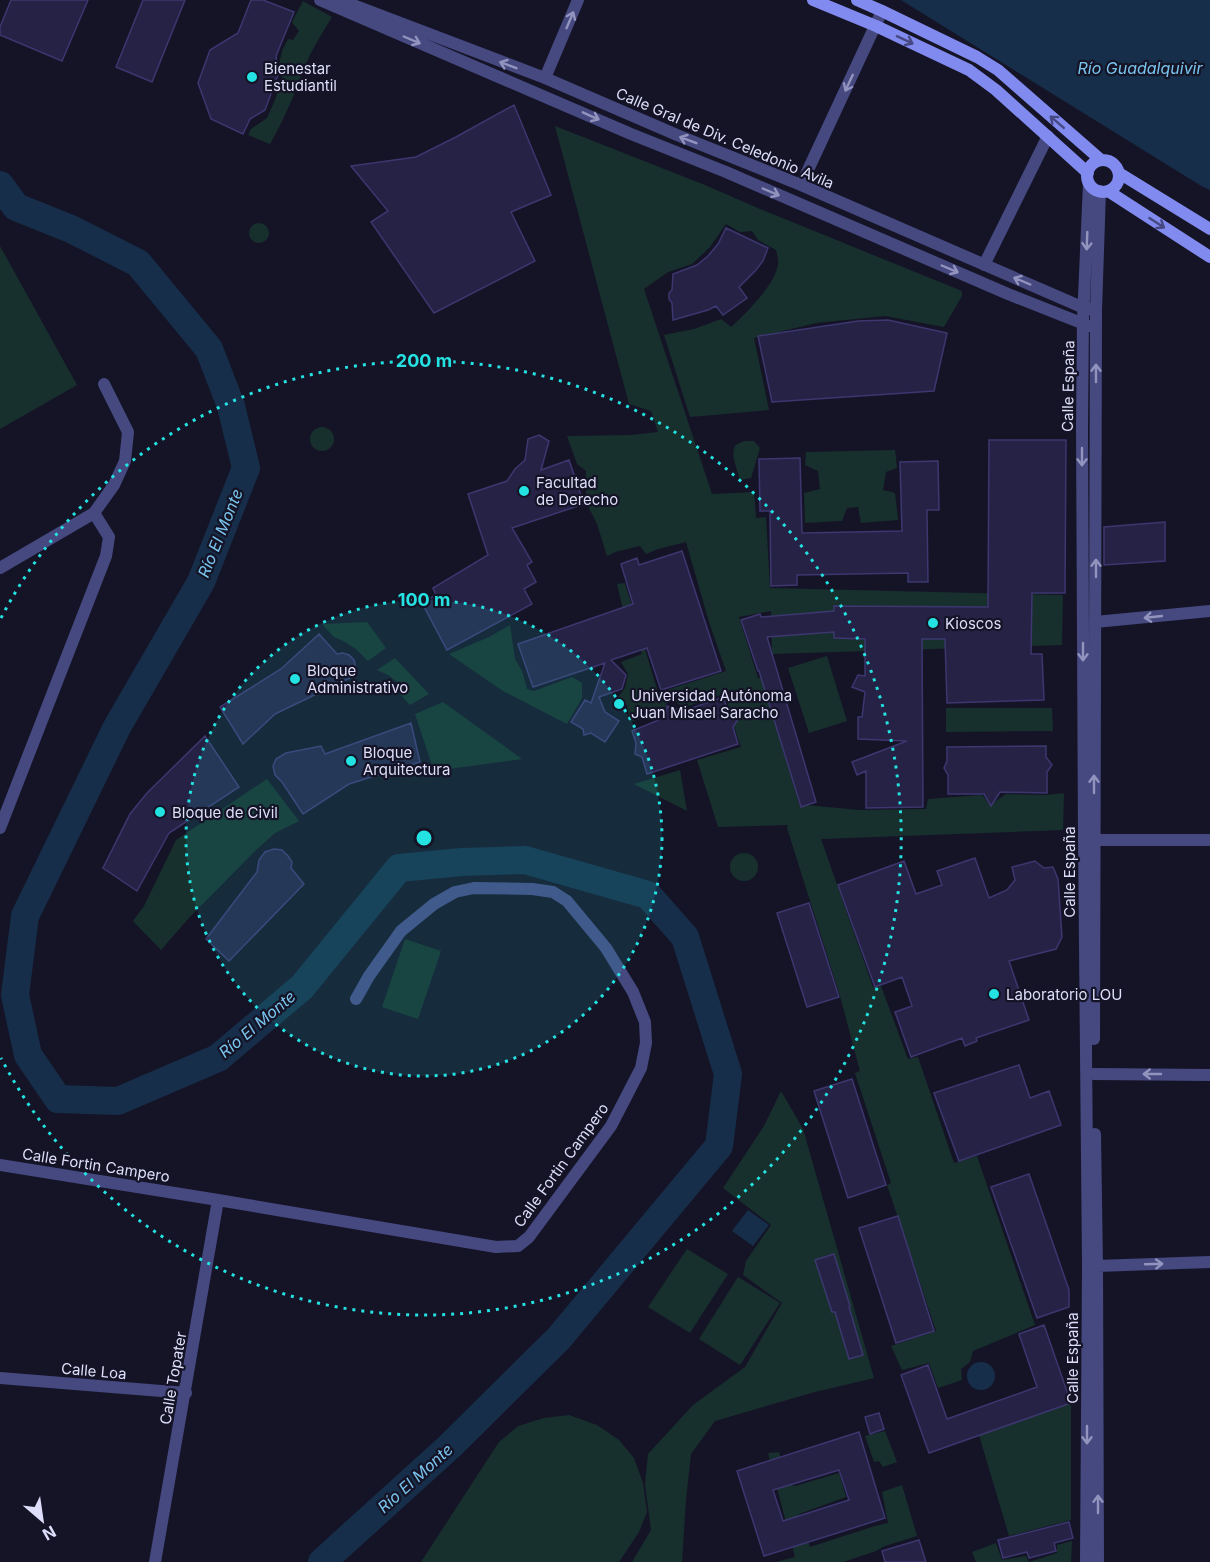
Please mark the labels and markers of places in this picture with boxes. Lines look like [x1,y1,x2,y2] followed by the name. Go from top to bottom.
[264,59,337,95] place label: Bienestar Estudiantil
[245,70,259,84] marker: Bienestar Estudiantil
[536,473,618,509] place label: Facultad de Derecho
[517,484,531,498] marker: Facultad de Derecho
[945,614,1001,633] place label: Kioscos
[926,616,940,630] marker: Kioscos
[307,661,408,697] place label: Bloque Administrativo
[288,672,302,686] marker: Bloque Administrativo
[631,686,792,722] place label: Universidad Autónoma Juan Misael Saracho
[612,697,626,711] marker: Universidad Autónoma Juan Misael Saracho
[363,743,450,779] place label: Bloque Arquitectura
[344,754,358,768] marker: Bloque Arquitectura
[172,803,278,822] place label: Bloque de Civil
[153,805,167,819] marker: Bloque de Civil
[414,828,434,848] centre of rings
[1006,985,1122,1004] place label: Laboratorio LOU
[987,987,1001,1001] marker: Laboratorio LOU

